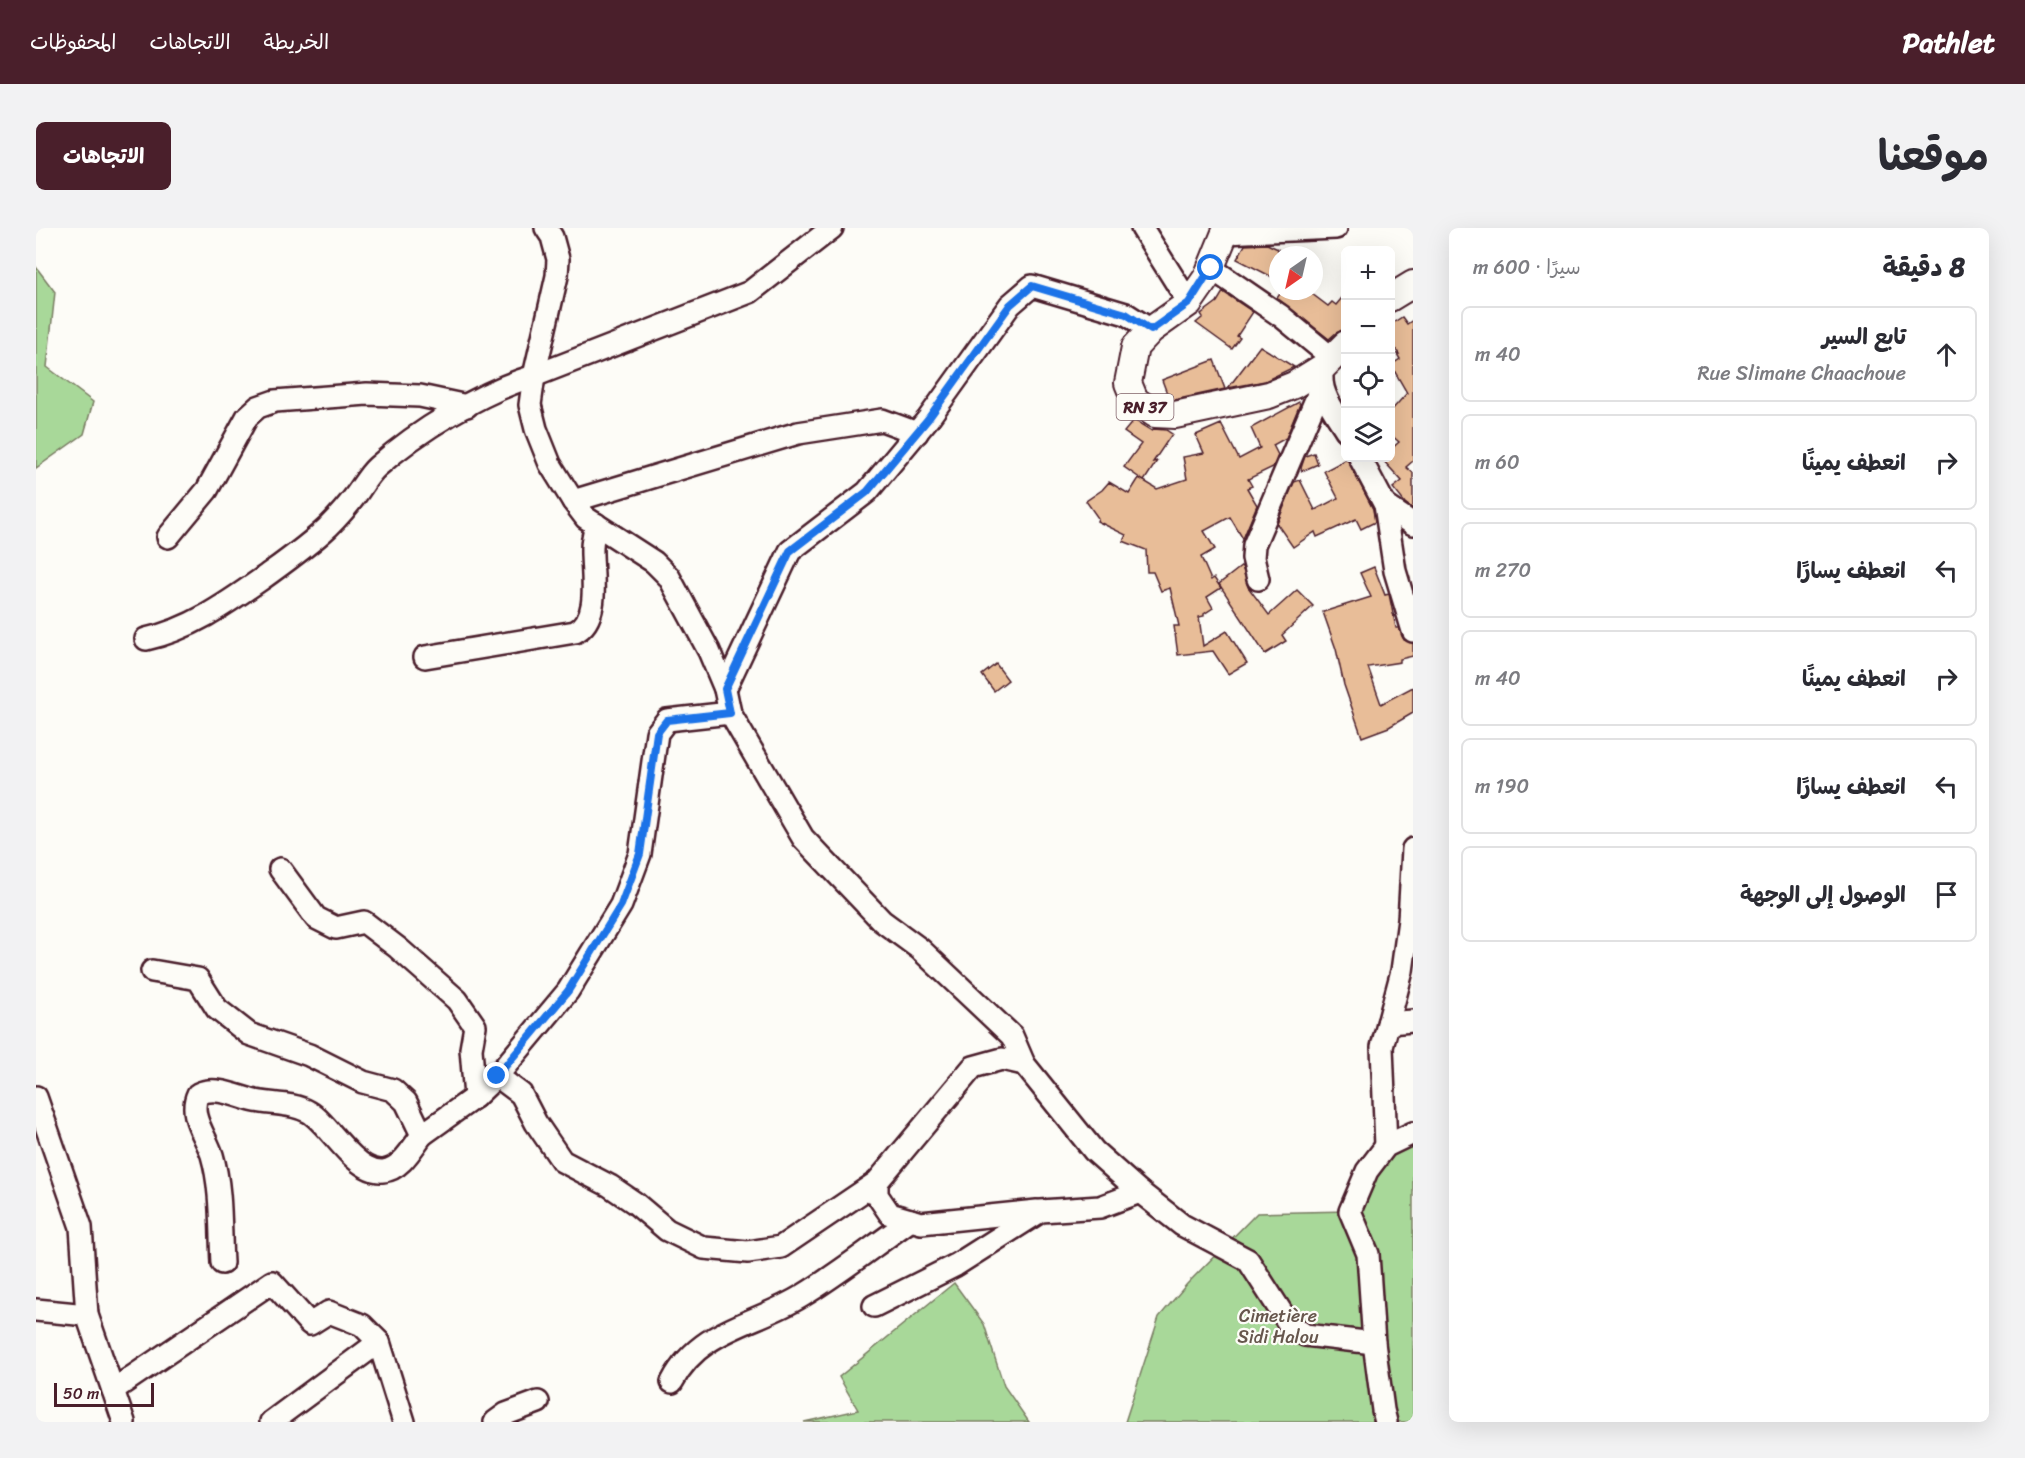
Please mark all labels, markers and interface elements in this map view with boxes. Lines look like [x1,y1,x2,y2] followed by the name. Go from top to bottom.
[1902,18,1995,67] text: Pathlet
[30,23,116,61] text: المحفوظات
[149,23,231,61] text: الاتجاهات
[264,23,329,61] text: الخريطة
[1878,119,1989,193] text: موقعنا
[36,122,171,190] button: الاتجاهات
[1883,244,1965,290] text: 8 دقيقة
[1269,246,1323,300] north arrow
[1341,246,1395,462] map controls
[1341,246,1395,300] button: +
[1473,250,1581,285] text: سيرًا · 600 m
[1197,254,1223,280] route start
[1341,300,1395,354] button: −
[1822,317,1906,356] text: تابع السير
[1475,337,1521,372] text: 40 m
[1930,338,1963,371] icon: ahead
[1341,354,1395,408] button: locate
[1697,356,1906,391] text: Rue Slimane Chaachoue
[1116,394,1174,420] road number: RN 37
[1341,408,1395,462] button: layers
[1802,443,1906,482] text: انعطف يمينًا
[1475,445,1520,480] text: 60 m
[1930,446,1963,479] icon: right
[1796,551,1906,590] text: انعطف يسارًا
[1475,553,1531,588] text: 270 m
[1930,554,1963,587] icon: left
[1802,659,1906,698] text: انعطف يمينًا
[1475,661,1521,696] text: 40 m
[1930,662,1963,695] icon: right
[1796,767,1906,806] text: انعطف يسارًا
[1475,769,1529,804] text: 190 m
[1930,770,1963,803] icon: left
[1740,875,1906,914] text: الوصول إلى الوجهة
[1930,878,1963,911] icon: arrive
[483,1062,509,1088] route end
[1237,1300,1319,1353] park label: Cimetière Sidi Halou
[63,1379,99,1408] text: 50 m
[54,1380,154,1408] scale bar

